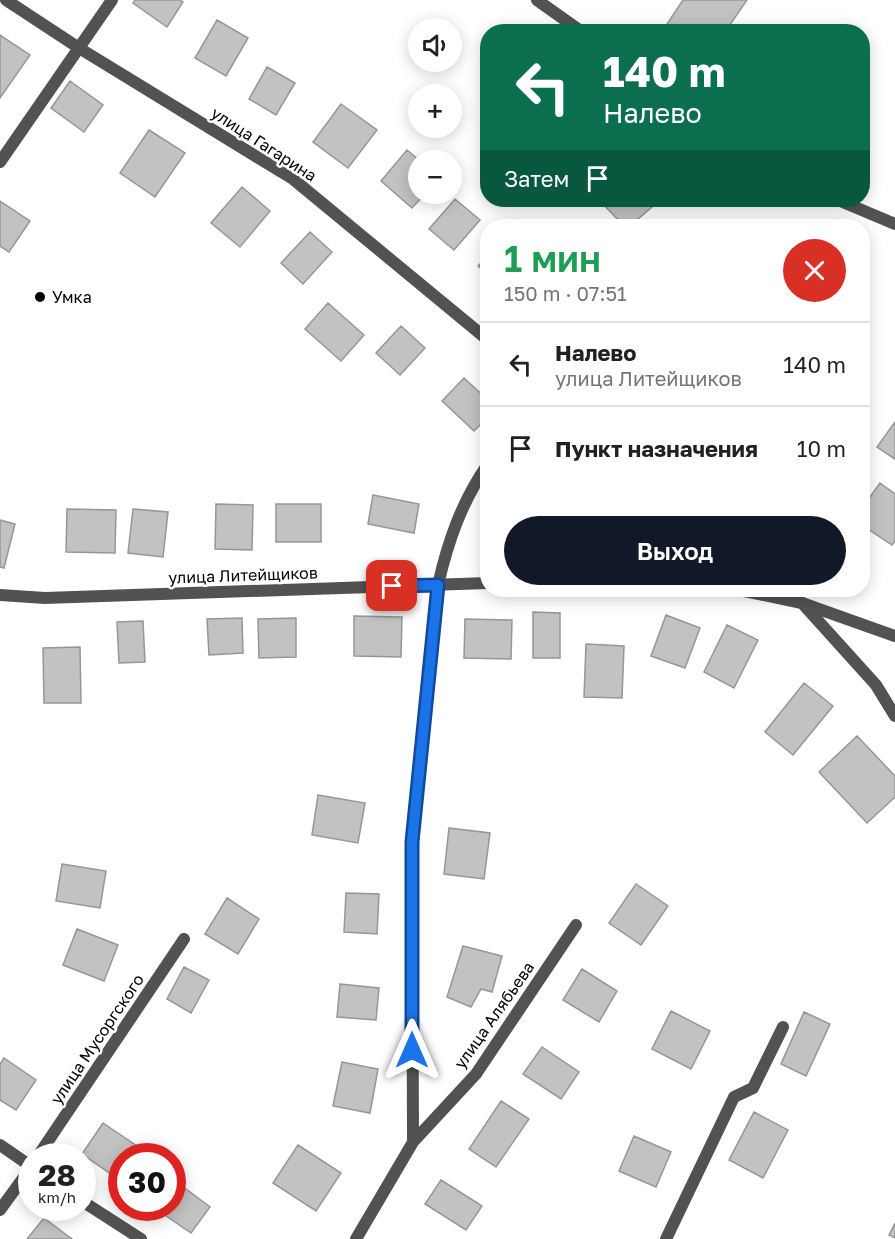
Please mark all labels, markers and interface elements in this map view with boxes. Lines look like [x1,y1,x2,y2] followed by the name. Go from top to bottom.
[408,18,462,204] map controls
[408,18,462,72] button: sound
[603,46,725,96] text: 140 m
[504,48,582,126] icon: left
[408,84,462,138] button: +
[603,97,702,129] text: Налево
[207,102,321,186] street label: улица Гагарина
[408,150,462,204] button: −
[581,162,614,195] icon: arrive
[504,165,569,192] text: Затем
[504,237,601,280] text: 1 мин
[783,239,846,302] button: close
[504,281,627,305] text: 150 m · 07:51
[52,287,92,307] place label: Умка
[33,290,47,304] marker: Умка
[555,339,637,366] text: Налево
[504,348,537,381] icon: left
[783,351,846,378] text: 140 m
[555,366,742,390] text: улица Литейщиков
[504,432,537,465] icon: arrive
[555,435,758,462] text: Пункт назначения
[797,435,846,462] text: 10 m
[504,516,846,585] button: Выход
[366,560,417,611] pin
[168,562,318,588] street label: улица Литейщиков
[375,569,408,602] icon: arrive
[450,958,538,1072] street label: улица Алябьева
[46,970,148,1108] street label: улица Мусоргского
[380,1018,444,1082] position arrow
[108,1143,186,1221] speed limit sign: 30
[38,1157,76,1193] text: 28
[38,1188,76,1206] text: km/h

